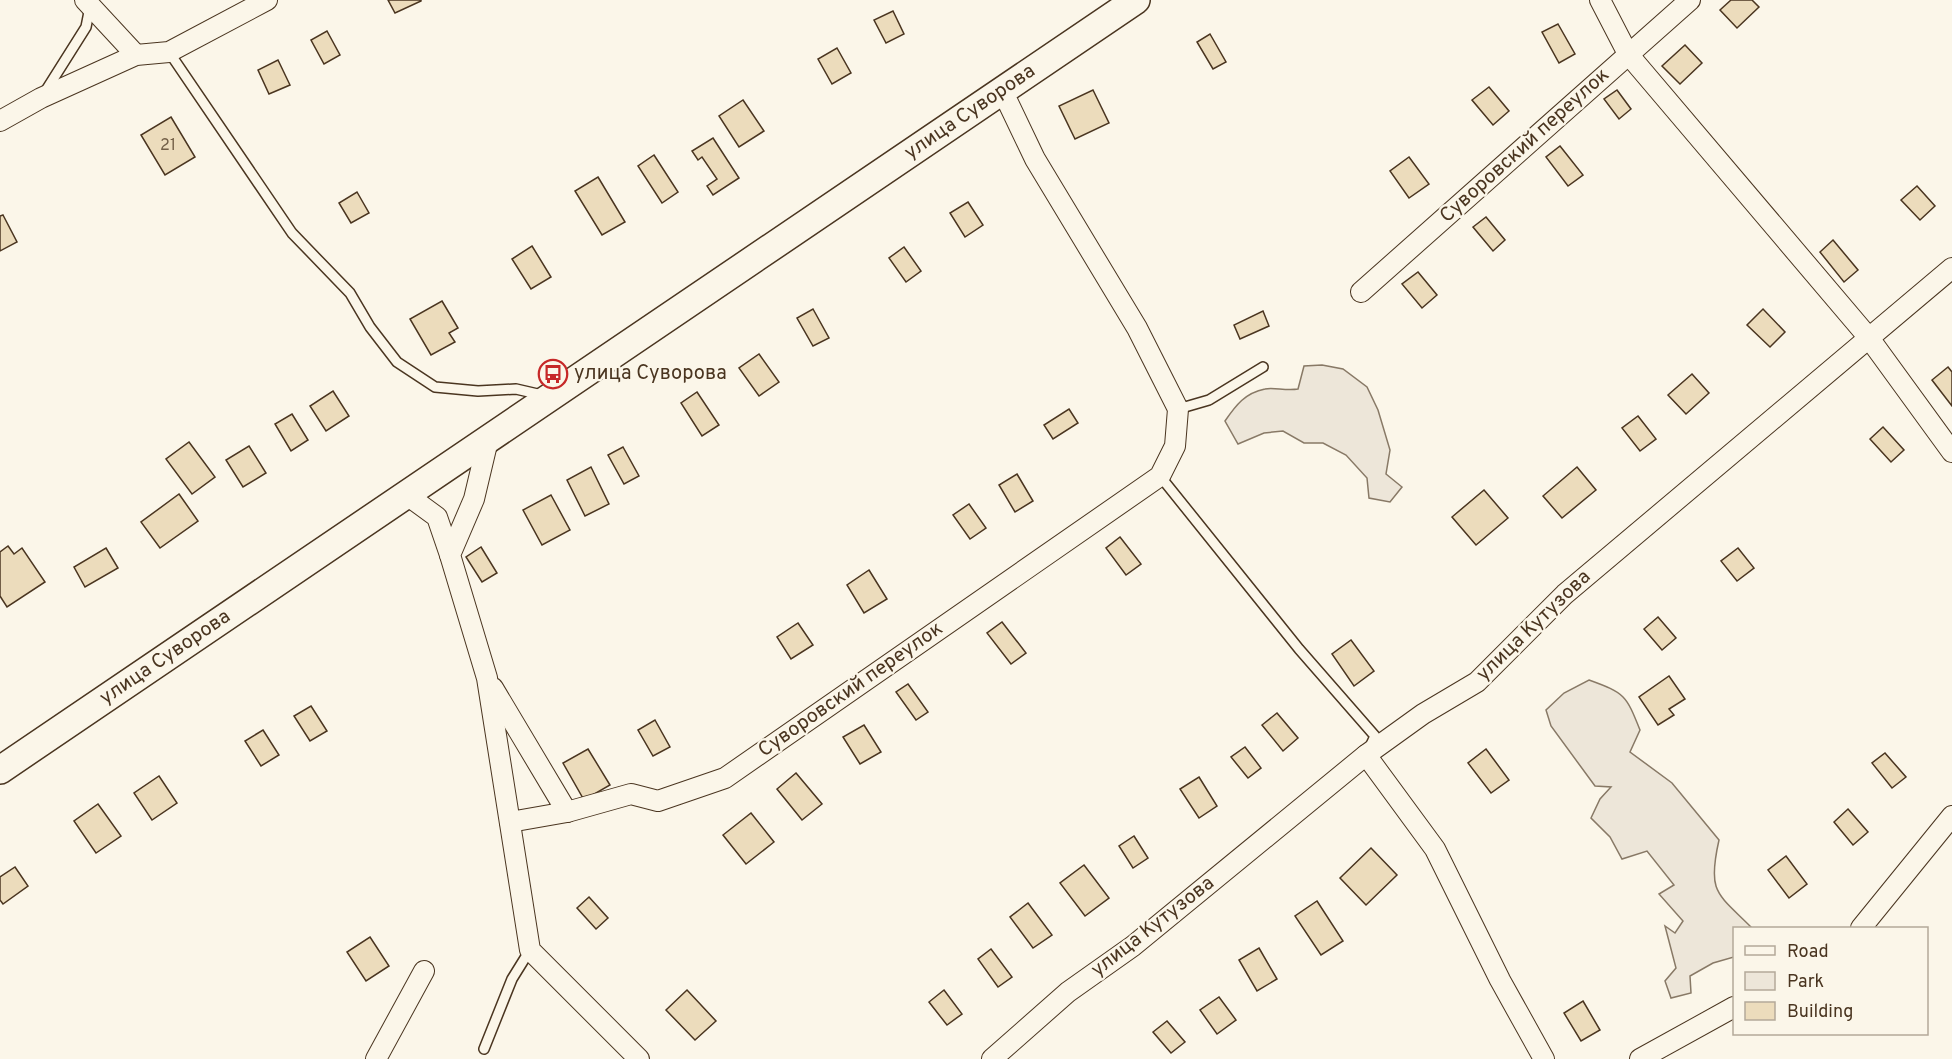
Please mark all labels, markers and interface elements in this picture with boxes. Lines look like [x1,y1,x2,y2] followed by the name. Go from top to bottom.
[900,59,1041,166] street label: улица Суворова
[1435,63,1615,229] street label: Суворовский переулок
[160,136,176,156] house number: 21
[537,358,569,390] bus stop icon: улица Суворова
[574,361,727,387] place label: улица Суворова
[1471,565,1597,687] street label: улица Кутузова
[95,604,236,711] street label: улица Суворова
[753,616,949,764] street label: Суворовский переулок
[1086,871,1220,983] street label: улица Кутузова
[1733,927,1928,1035] legend
[1787,941,1829,964] text: Road
[1787,971,1824,994] text: Park
[1787,1001,1853,1024] text: Building

